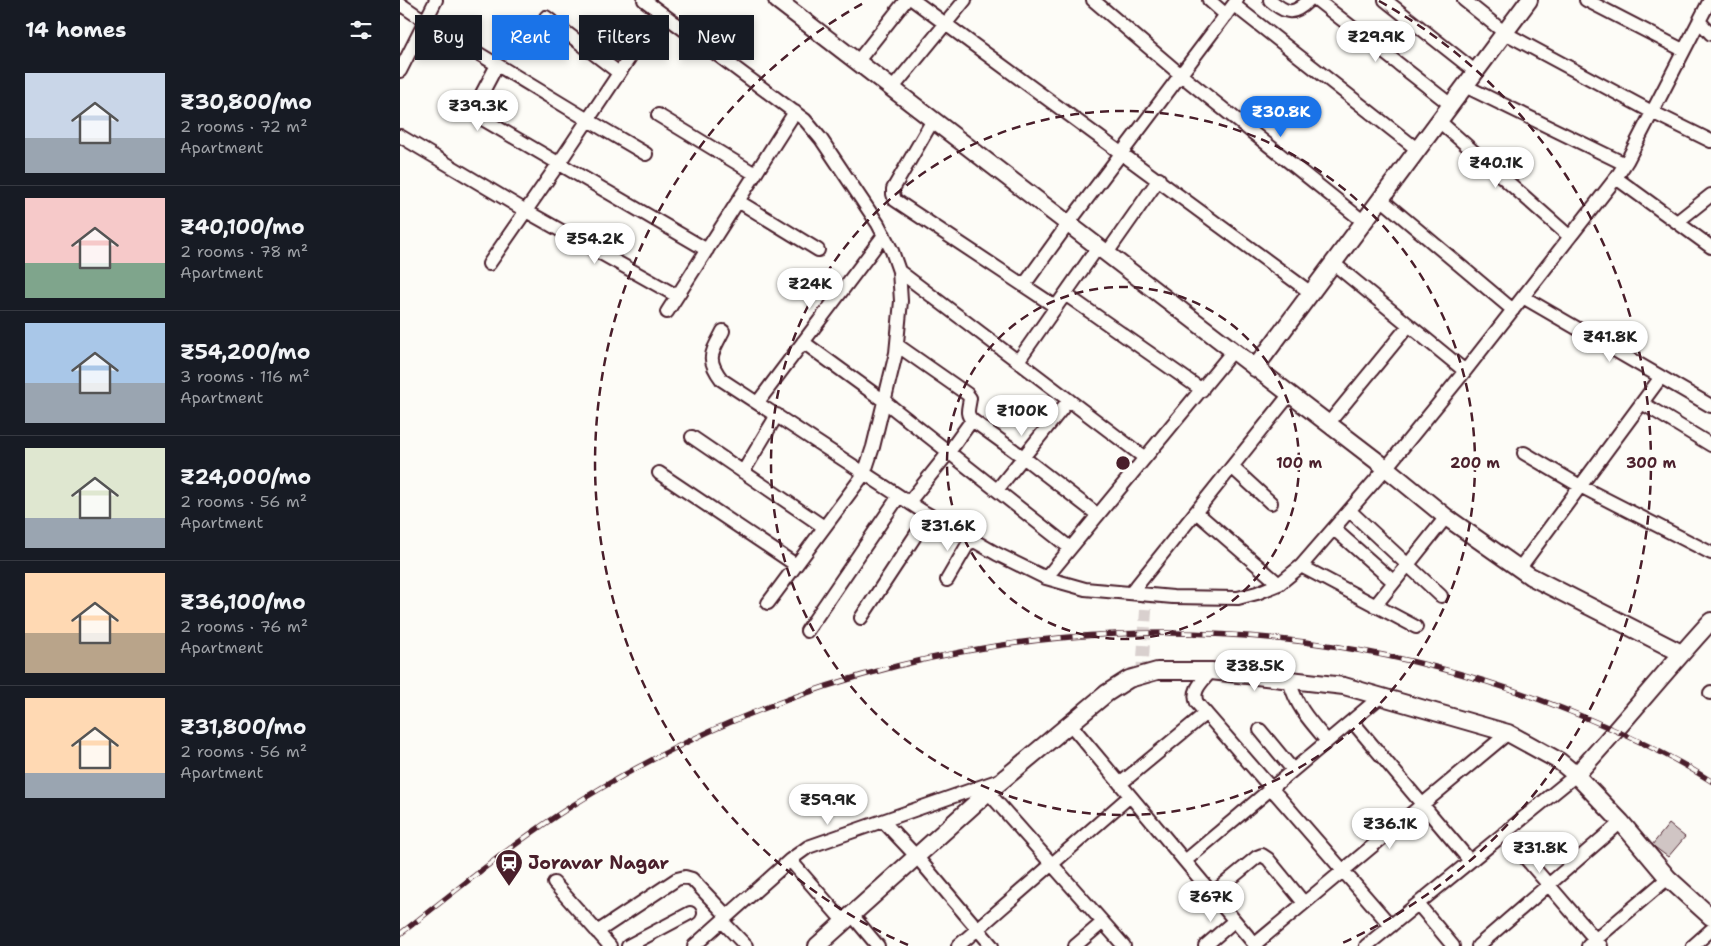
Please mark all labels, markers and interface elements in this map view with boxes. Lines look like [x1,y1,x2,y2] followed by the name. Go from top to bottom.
[415,15,482,60] chip: Buy
[492,15,569,60] chip: Rent
[579,15,669,60] chip: Filters
[679,15,754,60] chip: New
[25,16,126,44] text: 14 homes
[347,16,375,44] icon: filters
[1335,20,1417,63] pin: ₹29.9K
[1347,26,1405,47] text: ₹29.9K
[180,88,312,116] text: ₹30,800/mo
[437,90,519,132] pin: ₹39.3K
[65,93,125,153] icon: home
[448,95,508,116] text: ₹39.3K
[1240,96,1322,138] pin: ₹30.8K
[1252,101,1310,122] text: ₹30.8K
[180,116,308,137] text: 2 rooms · 72 m²
[180,137,263,158] text: Apartment
[1455,146,1537,189] pin: ₹40.1K
[1469,152,1523,173] text: ₹40.1K
[180,213,305,241] text: ₹40,100/mo
[65,218,125,278] icon: home
[554,222,636,265] pin: ₹54.2K
[566,228,624,249] text: ₹54.2K
[180,241,308,262] text: 2 rooms · 78 m²
[180,262,263,283] text: Apartment
[780,268,840,310] pin: ₹24K
[788,273,832,294] text: ₹24K
[1569,320,1651,363] pin: ₹41.8K
[1583,326,1637,347] text: ₹41.8K
[180,338,310,366] text: ₹54,200/mo
[65,343,125,403] icon: home
[180,366,310,387] text: 3 rooms · 116 m²
[180,387,263,408] text: Apartment
[987,394,1057,437] pin: ₹100K
[996,400,1048,421] text: ₹100K
[1276,453,1322,473] text: 100 m
[1450,453,1500,473] text: 200 m
[1626,453,1676,473] text: 300 m
[1114,454,1132,472] centre of rings
[180,463,311,491] text: ₹24,000/mo
[65,468,125,528] icon: home
[180,491,307,512] text: 2 rooms · 56 m²
[907,510,989,552] pin: ₹31.6K
[180,512,263,533] text: Apartment
[921,515,975,536] text: ₹31.6K
[180,588,306,616] text: ₹36,100/mo
[65,593,125,653] icon: home
[180,616,308,637] text: 2 rooms · 76 m²
[180,637,263,658] text: Apartment
[1214,650,1296,692] pin: ₹38.5K
[1226,655,1284,676] text: ₹38.5K
[180,713,306,741] text: ₹31,800/mo
[65,718,125,778] icon: home
[180,741,307,762] text: 2 rooms · 56 m²
[180,762,263,783] text: Apartment
[787,784,869,826] pin: ₹59.9K
[800,789,856,810] text: ₹59.9K
[1349,808,1431,850] pin: ₹36.1K
[1363,813,1417,834] text: ₹36.1K
[1499,832,1581,874] pin: ₹31.8K
[1513,837,1567,858] text: ₹31.8K
[494,848,524,887] station icon: Joravar Nagar
[528,851,670,875] place label: Joravar Nagar
[1181,880,1241,923] pin: ₹67K
[1189,886,1233,907] text: ₹67K

